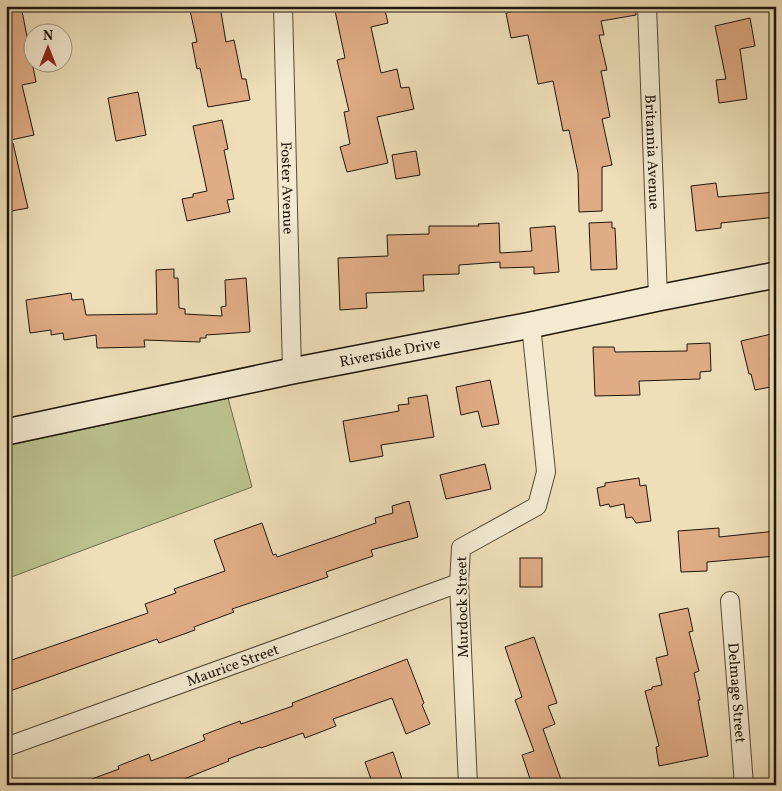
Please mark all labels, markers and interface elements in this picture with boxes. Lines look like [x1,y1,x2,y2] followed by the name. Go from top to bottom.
[22,22,72,72] north arrow
[43,27,53,46] text: N
[638,94,664,210] street label: Britannia Avenue
[274,141,298,235] street label: Foster Avenue
[338,334,442,374] street label: Riverside Drive
[452,556,475,658] street label: Murdock Street
[184,640,282,693] street label: Maurice Street
[721,642,750,744] street label: Delmage Street

